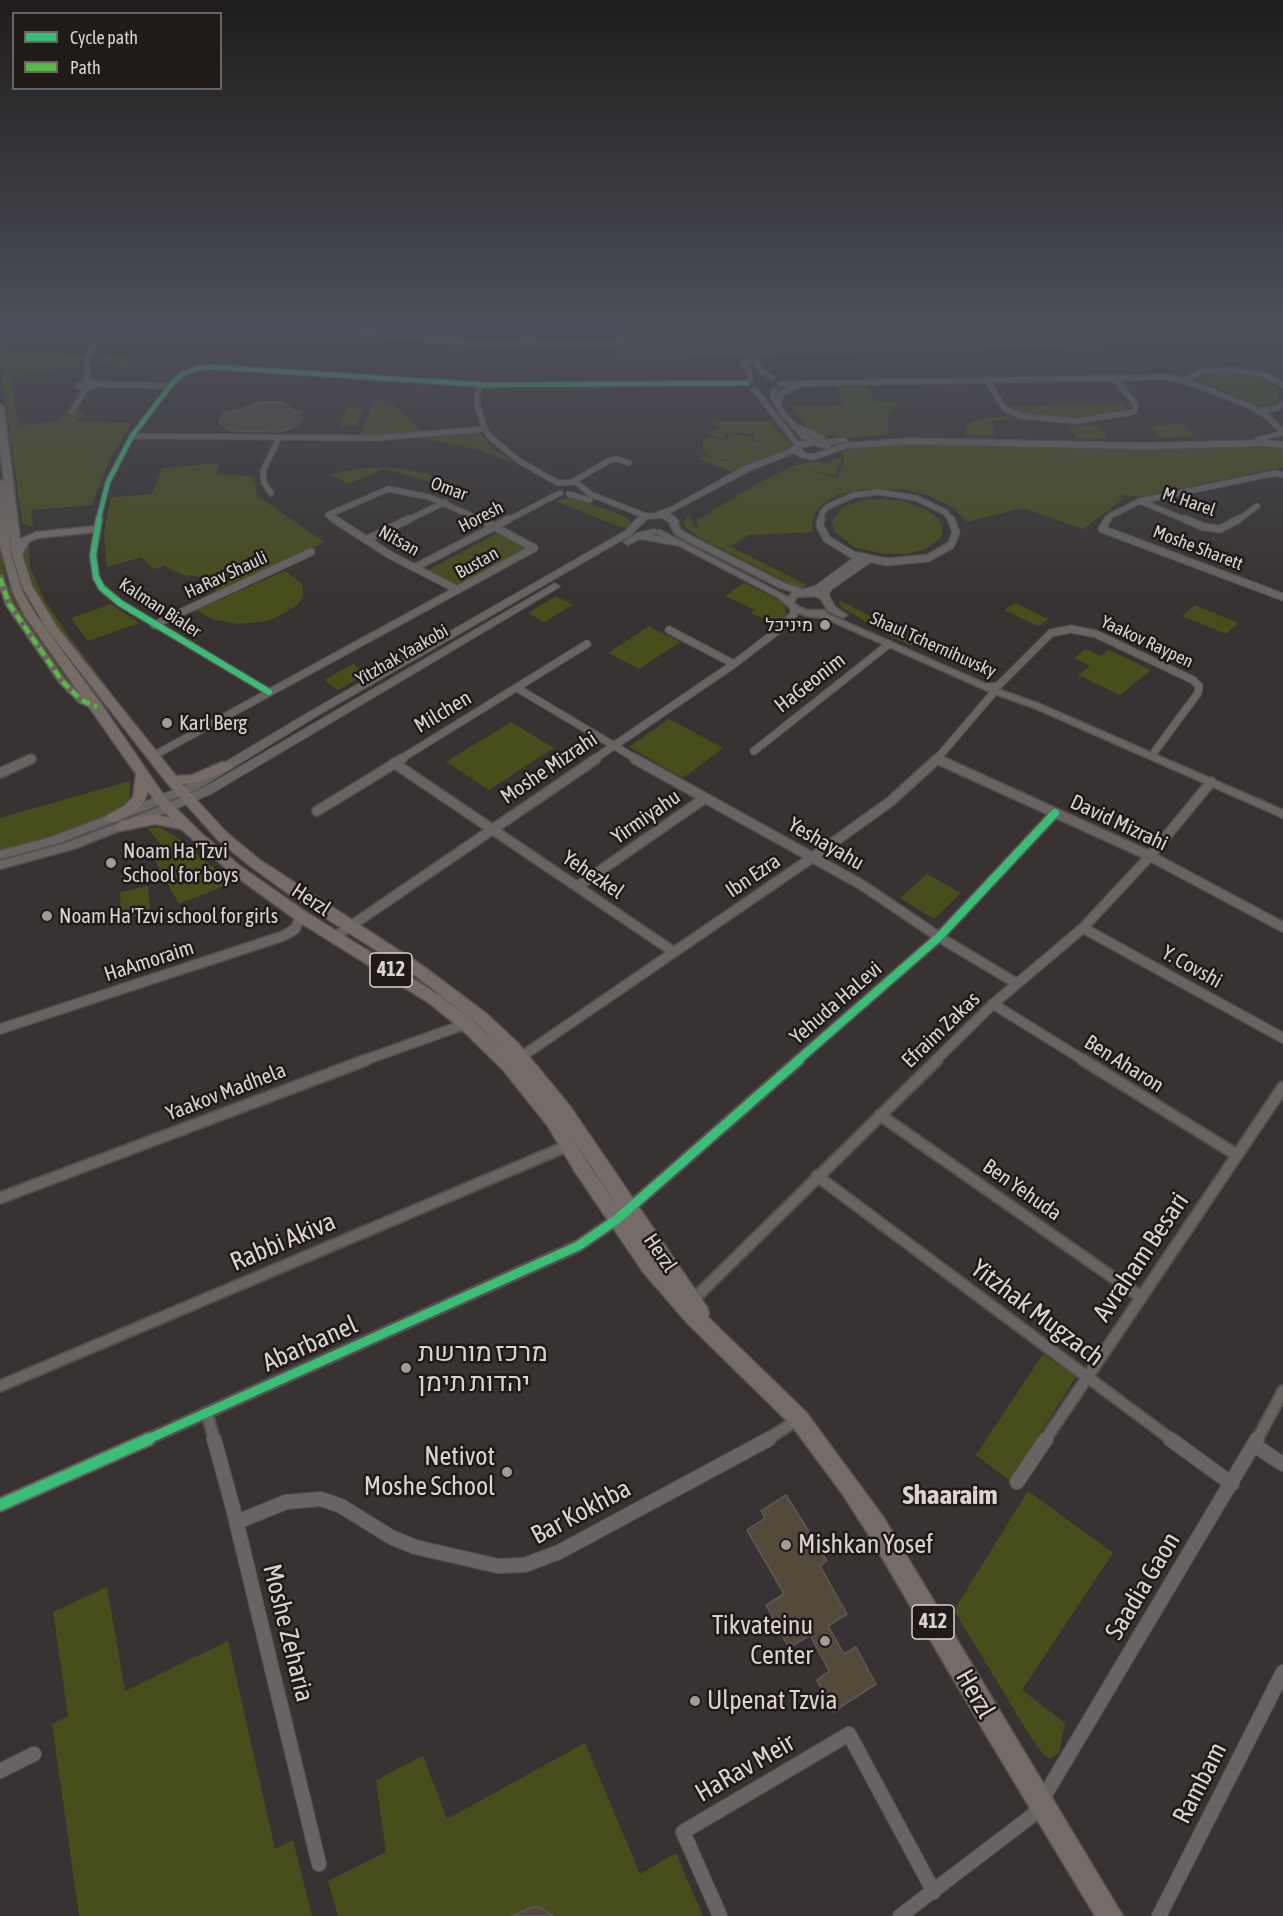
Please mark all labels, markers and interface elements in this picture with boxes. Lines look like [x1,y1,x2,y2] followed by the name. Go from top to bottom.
[12,12,222,90] legend
[70,27,138,48] text: Cycle path
[70,57,101,78] text: Path
[428,472,470,506] street label: Omar
[1160,483,1218,521] street label: M. Harel
[455,497,507,537] street label: Horesh
[375,521,423,561] street label: Nitsan
[1150,521,1246,575] street label: Moshe Sharett
[452,542,502,584] street label: Bustan
[181,547,271,603] street label: HaRav Shauli
[115,574,205,642] street label: Kalman Bialer
[867,608,999,682] street label: Shaul Tchernihuvsky
[1097,611,1197,673] street label: Yaakov Raypen
[765,614,813,636] place label: מיניכל
[818,618,832,632] marker: מיניכל
[352,620,452,690] street label: Yitzhak Yaakobi
[770,648,850,718] street label: HaGeonim
[410,685,476,739] street label: Milchen
[179,710,247,736] place label: Karl Berg
[160,716,174,730] marker: Karl Berg
[496,727,602,809] street label: Moshe Mizrahi
[607,784,685,850] street label: Yirmiyahu
[1066,789,1172,857] street label: David Mizrahi
[784,812,868,876] street label: Yeshayahu
[123,838,238,888] place label: Noam Ha'Tzvi School for boys
[557,845,629,905] street label: Yehezkel
[721,849,785,903] street label: Ibn Ezra
[104,856,118,870] marker: Noam Ha'Tzvi School for boys
[287,878,335,922] street label: Herzl
[59,903,278,929] place label: Noam Ha'Tzvi school for girls
[40,909,54,923] marker: Noam Ha'Tzvi school for girls
[101,935,197,987] street label: HaAmoraim
[1157,940,1227,994] street label: Y. Covshi
[370,953,412,987] road number: 412
[785,956,887,1050] street label: Yehuda HaLevi
[897,987,985,1073] street label: Efraim Zakas
[1080,1030,1168,1098] street label: Ben Aharon
[162,1058,290,1126] street label: Yaakov Madhela
[978,1154,1066,1226] street label: Ben Yehuda
[1086,1187,1196,1327] street label: Avraham Besari
[226,1206,340,1278] street label: Rabbi Akiva
[638,1229,682,1277] street label: Herzl
[964,1253,1110,1373] street label: Yitzhak Mugzach
[258,1309,362,1379] street label: Abarbanel
[418,1337,548,1398] place label: מרכז מורשת יהדות תימן
[399,1361,413,1375] marker: מרכז מורשת יהדות תימן
[364,1441,495,1502] place label: Netivot Moshe School
[500,1465,514,1479] marker: Netivot Moshe School
[526,1473,636,1551] street label: Bar Kokhba
[902,1479,998,1511] district label: Shaaraim
[1099,1527,1187,1645] street label: Saadia Gaon
[798,1529,933,1561] place label: Mishkan Yosef
[779,1538,793,1552] marker: Mishkan Yosef
[256,1561,320,1705] street label: Moshe Zeharia
[912,1605,954,1639] road number: 412
[712,1610,813,1672] place label: Tikvateinu Center
[818,1634,832,1648] marker: Tikvateinu Center
[949,1664,1001,1724] street label: Herzl
[707,1685,838,1717] place label: Ulpenat Tzvia
[688,1694,702,1708] marker: Ulpenat Tzvia
[690,1727,800,1809] street label: HaRav Meir
[1166,1737,1234,1829] street label: Rambam

